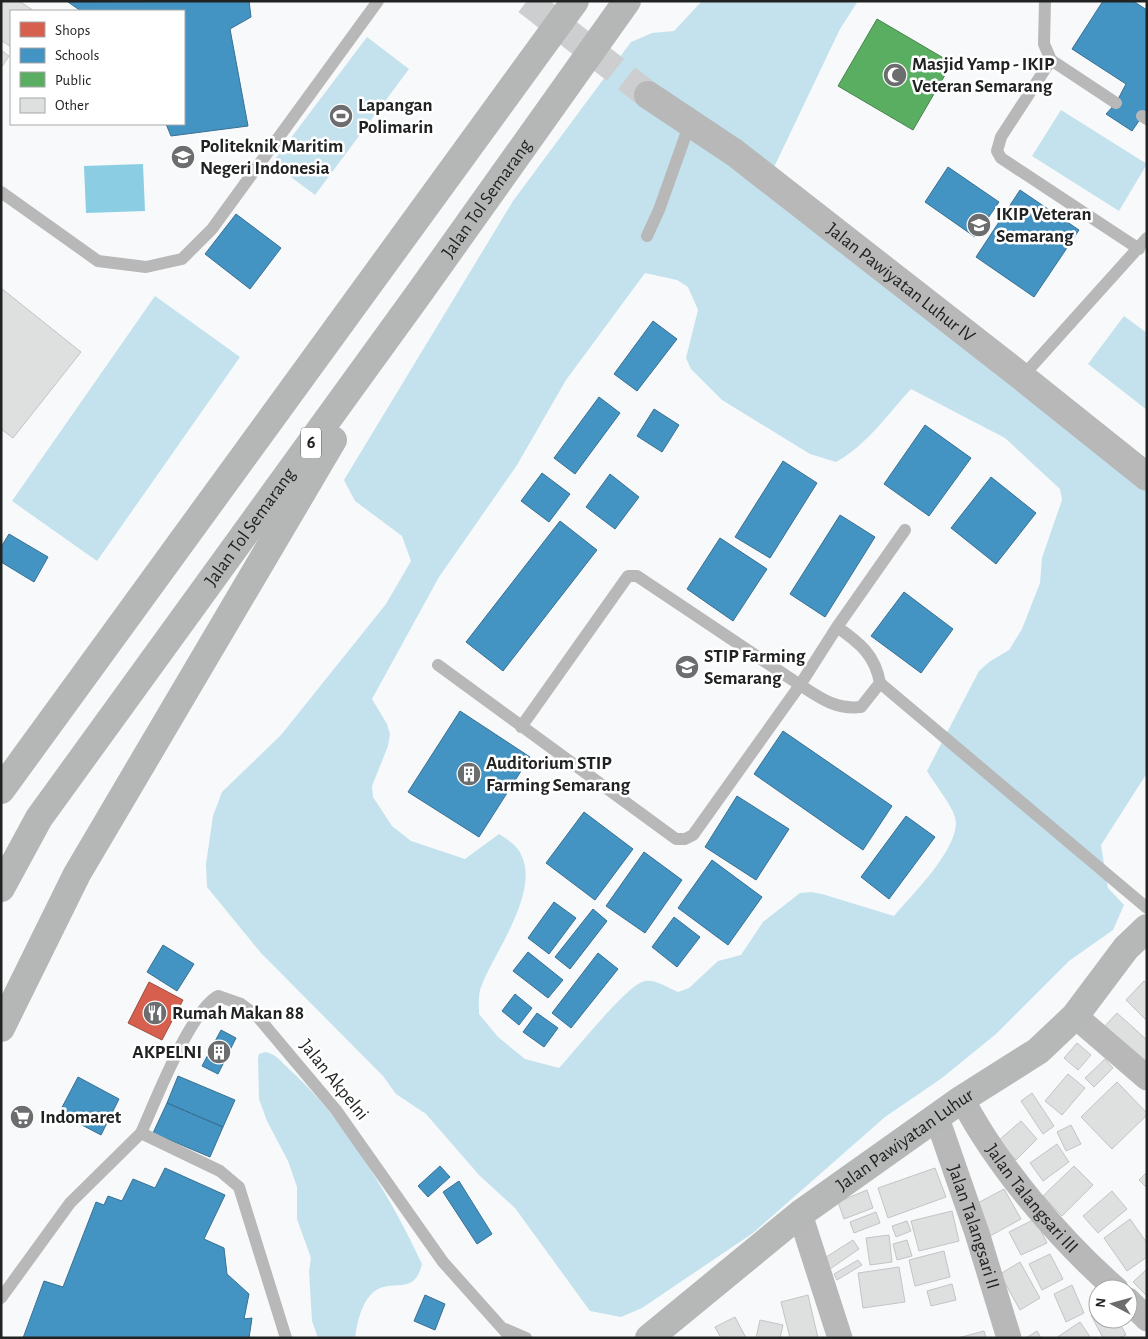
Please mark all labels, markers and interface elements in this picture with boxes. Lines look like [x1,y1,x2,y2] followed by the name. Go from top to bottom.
[10,10,185,125] legend
[55,23,90,38] text: Shops
[55,48,99,63] text: Schools
[912,55,1055,96] place label: Masjid Yamp - IKIP Veteran Semarang
[882,62,908,88] mosque icon: Masjid Yamp - IKIP Veteran Semarang
[55,73,91,88] text: Public
[358,96,433,137] place label: Lapangan Polimarin
[55,98,89,113] text: Other
[328,103,354,129] sports icon: Lapangan Polimarin
[438,135,535,261] street label: Jalan Tol Semarang
[200,137,343,178] place label: Politeknik Maritim Negeri Indonesia
[170,144,196,170] school or university icon: Politeknik Maritim Negeri Indonesia
[996,205,1092,246] place label: IKIP Veteran Semarang
[966,212,992,238] school or university icon: IKIP Veteran Semarang
[823,219,979,346] street label: Jalan Pawiyatan Luhur IV
[301,428,321,458] road number: 6
[201,464,299,589] street label: Jalan Tol Semarang
[704,647,806,688] place label: STIP Farming Semarang
[674,654,700,680] school or university icon: STIP Farming Semarang
[486,754,631,795] place label: Auditorium STIP Farming Semarang
[456,761,482,787] building icon: Auditorium STIP Farming Semarang
[142,1000,168,1026] restaurant icon: Rumah Makan 88
[172,1004,304,1023] place label: Rumah Makan 88
[296,1036,372,1124] street label: Jalan Akpelni
[206,1039,232,1065] building icon: AKPELNI
[132,1043,202,1062] place label: AKPELNI
[833,1085,977,1195] street label: Jalan Pawiyatan Luhur
[9,1104,35,1130] supermarket icon: Indomaret
[40,1108,122,1127] place label: Indomaret
[982,1141,1082,1257] street label: Jalan Talangsari III
[945,1162,1003,1291] street label: Jalan Talangsari II
[1088,1279,1138,1329] north arrow
[1094,1297,1109,1308] text: N

